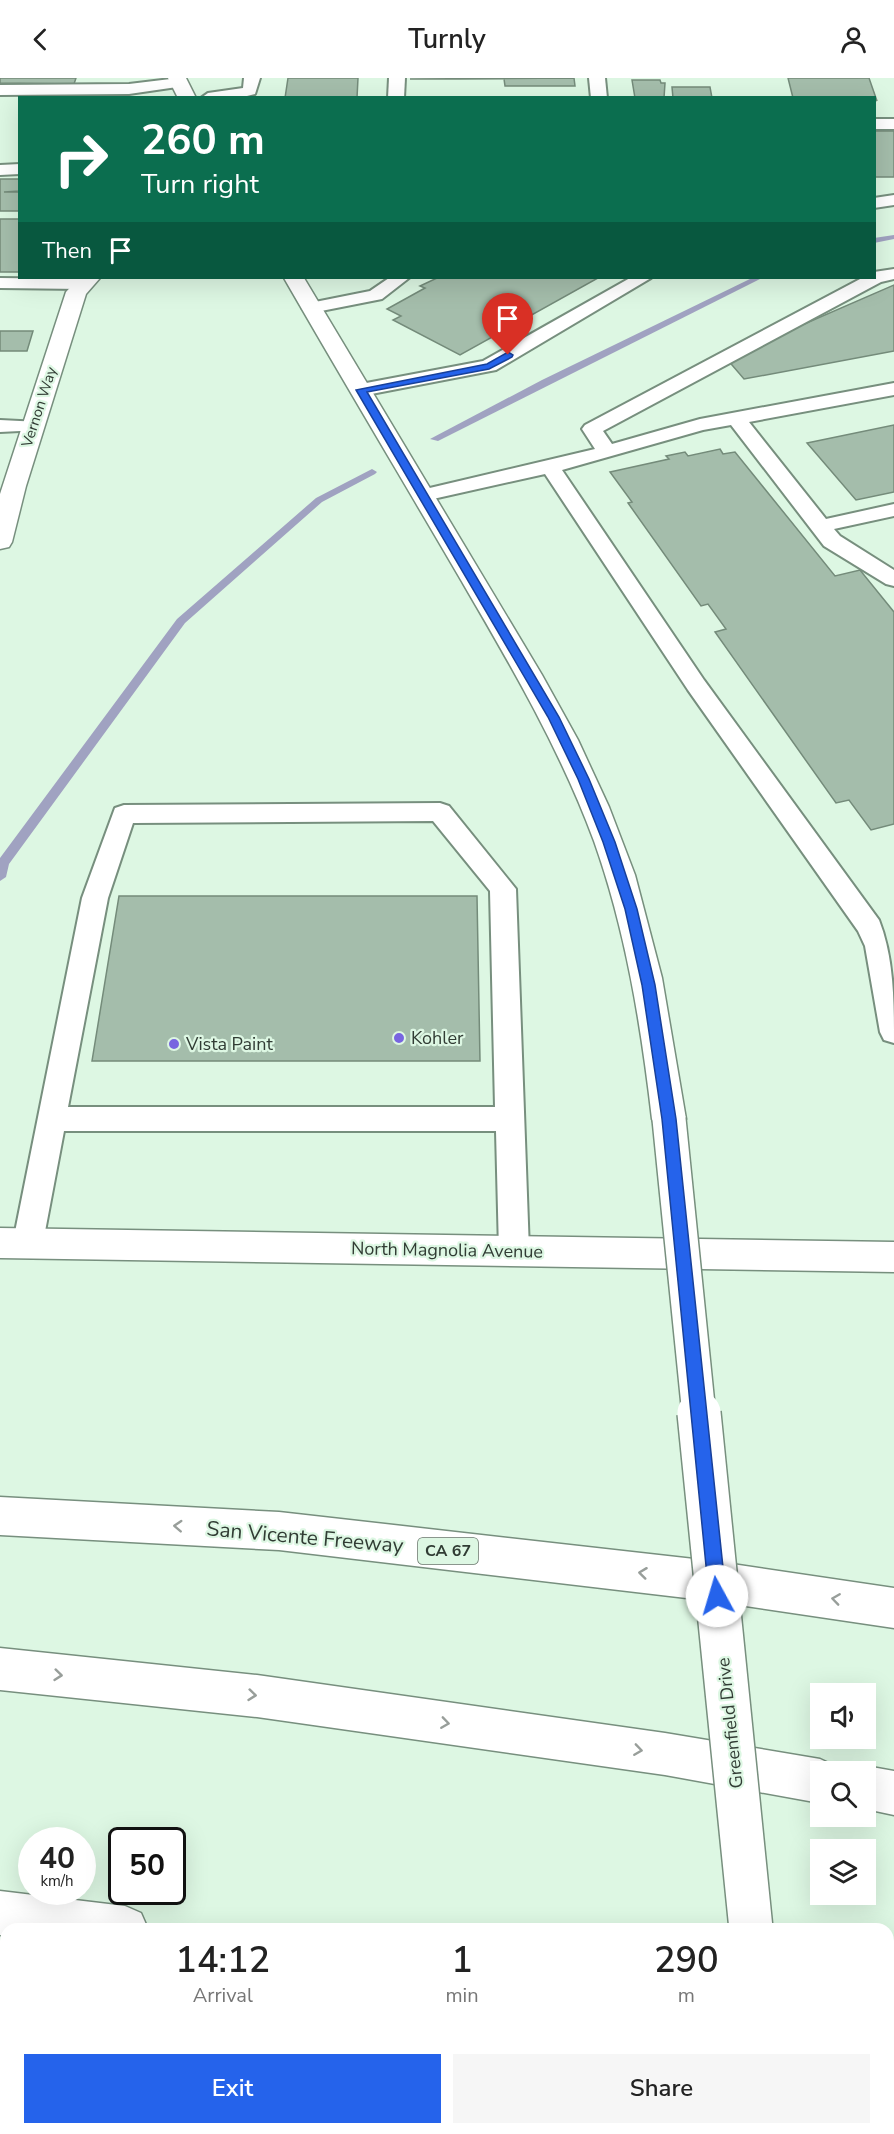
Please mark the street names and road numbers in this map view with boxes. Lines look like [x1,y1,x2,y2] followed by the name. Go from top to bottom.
[16,364,61,451] street label: Vernon Way
[351,1236,543,1264] street label: North Magnolia Avenue
[205,1514,405,1560] street label: San Vicente Freeway
[418,1538,478,1564] road number: CA 67
[711,1656,749,1790] street label: Greenfield Drive

